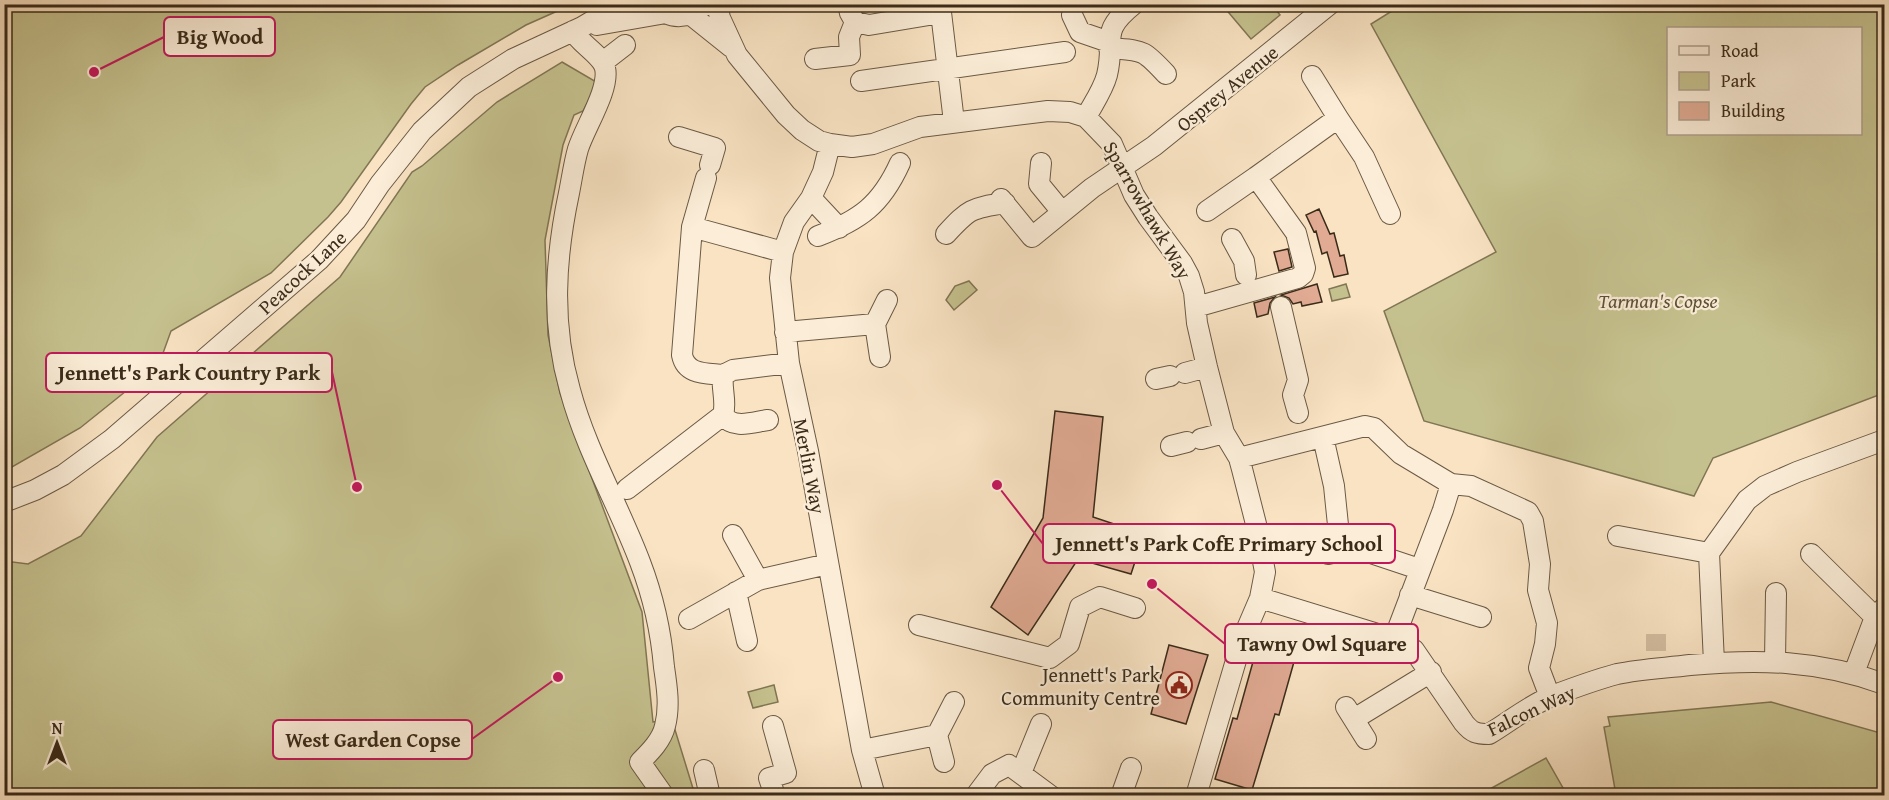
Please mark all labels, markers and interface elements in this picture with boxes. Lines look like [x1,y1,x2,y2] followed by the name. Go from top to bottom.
[164,17,275,56] callout: Big Wood
[177,21,263,52] text: Big Wood
[1667,27,1862,135] legend
[1721,37,1759,64] text: Road
[1170,38,1284,138] street label: Osprey Avenue
[1721,67,1757,94] text: Park
[1721,97,1785,124] text: Building
[1097,136,1199,284] street label: Sparrowhawk Way
[251,223,353,321] street label: Peacock Lane
[1598,286,1718,315] park label: Tarman's Copse
[46,353,332,392] callout: Jennett's Park Country Park
[55,357,321,388] text: Jennett's Park Country Park
[787,416,833,516] street label: Merlin Way
[1043,524,1395,563] callout: Jennett's Park CofE Primary School
[1052,528,1383,559] text: Jennett's Park CofE Primary School
[1225,624,1418,663] callout: Tawny Owl Square
[1237,628,1407,659] text: Tawny Owl Square
[1001,660,1161,712] place label: Jennett's Park Community Centre
[1164,670,1194,700] public building icon: Jennett's Park Community Centre
[1482,677,1580,743] street label: Falcon Way
[27,713,87,773] north arrow
[52,716,63,740] text: N
[273,720,472,759] callout: West Garden Copse
[285,724,461,755] text: West Garden Copse

